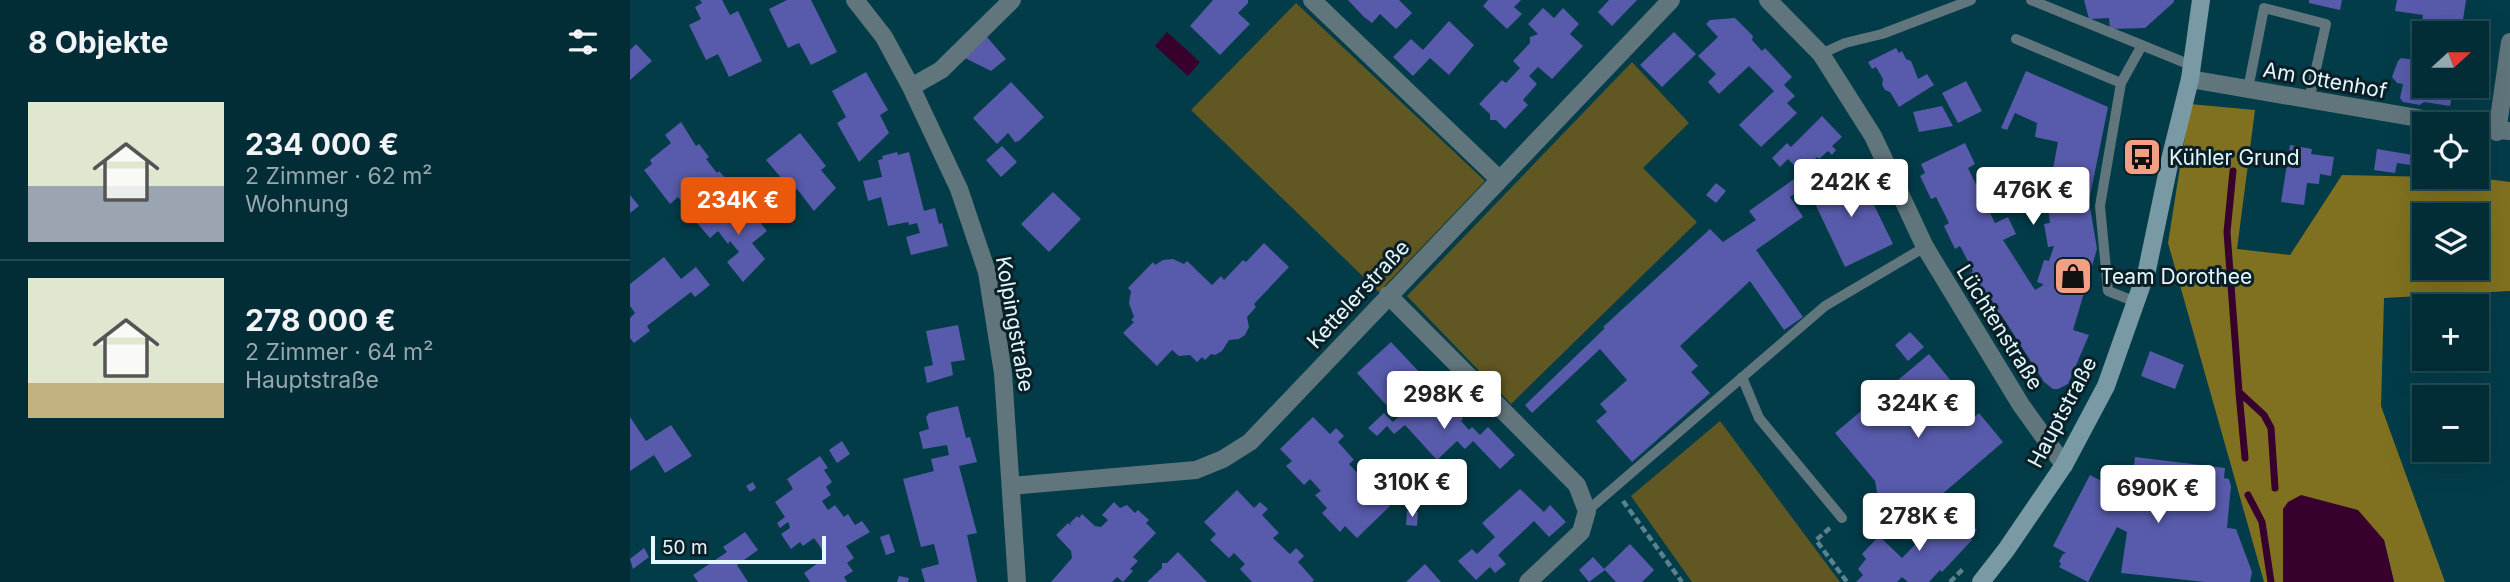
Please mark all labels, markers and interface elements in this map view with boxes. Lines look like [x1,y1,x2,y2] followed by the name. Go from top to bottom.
[2412,21,2488,98] north arrow
[2412,21,2489,462] map controls
[564,23,602,61] icon: filters
[28,24,169,60] text: 8 Objekte
[2261,57,2389,103] street label: Am Ottenhof
[2412,112,2489,189] button: locate
[245,126,399,162] text: 234 000 €
[84,130,168,214] icon: home
[2121,136,2163,178] bus stop icon: Kühler Grund
[2169,145,2300,170] place label: Kühler Grund
[1794,160,1908,219] pin: 242K €
[245,162,433,190] text: 2 Zimmer · 62 m²
[1810,168,1892,196] text: 242K €
[1976,168,2090,227] pin: 476K €
[1992,176,2074,204] text: 476K €
[681,177,795,237] pin: 234K €
[697,186,779,214] text: 234K €
[245,190,349,218] text: Wohnung
[2412,203,2489,280] button: layers
[1302,235,1414,353] street label: Kettelerstraße
[991,254,1039,394] street label: Kolpingstraße
[2052,255,2094,297] shop icon: Team Dorothee
[1952,260,2048,394] street label: Lüchtenstraße
[2100,264,2252,289] place label: Team Dorothee
[2412,294,2489,371] button: +
[245,302,396,338] text: 278 000 €
[84,306,168,390] icon: home
[245,338,433,366] text: 2 Zimmer · 64 m²
[2022,352,2102,472] street label: Hauptstraße
[245,366,379,394] text: Hauptstraße
[1387,372,1501,431] pin: 298K €
[1403,380,1485,408] text: 298K €
[1861,380,1975,440] pin: 324K €
[2412,385,2489,462] button: −
[1877,389,1959,417] text: 324K €
[1355,460,1469,519] pin: 310K €
[2101,466,2215,525] pin: 690K €
[1373,468,1451,496] text: 310K €
[2116,474,2200,502] text: 690K €
[1862,494,1976,553] pin: 278K €
[1879,502,1959,530] text: 278K €
[651,533,826,565] scale bar
[662,536,708,559] text: 50 m

